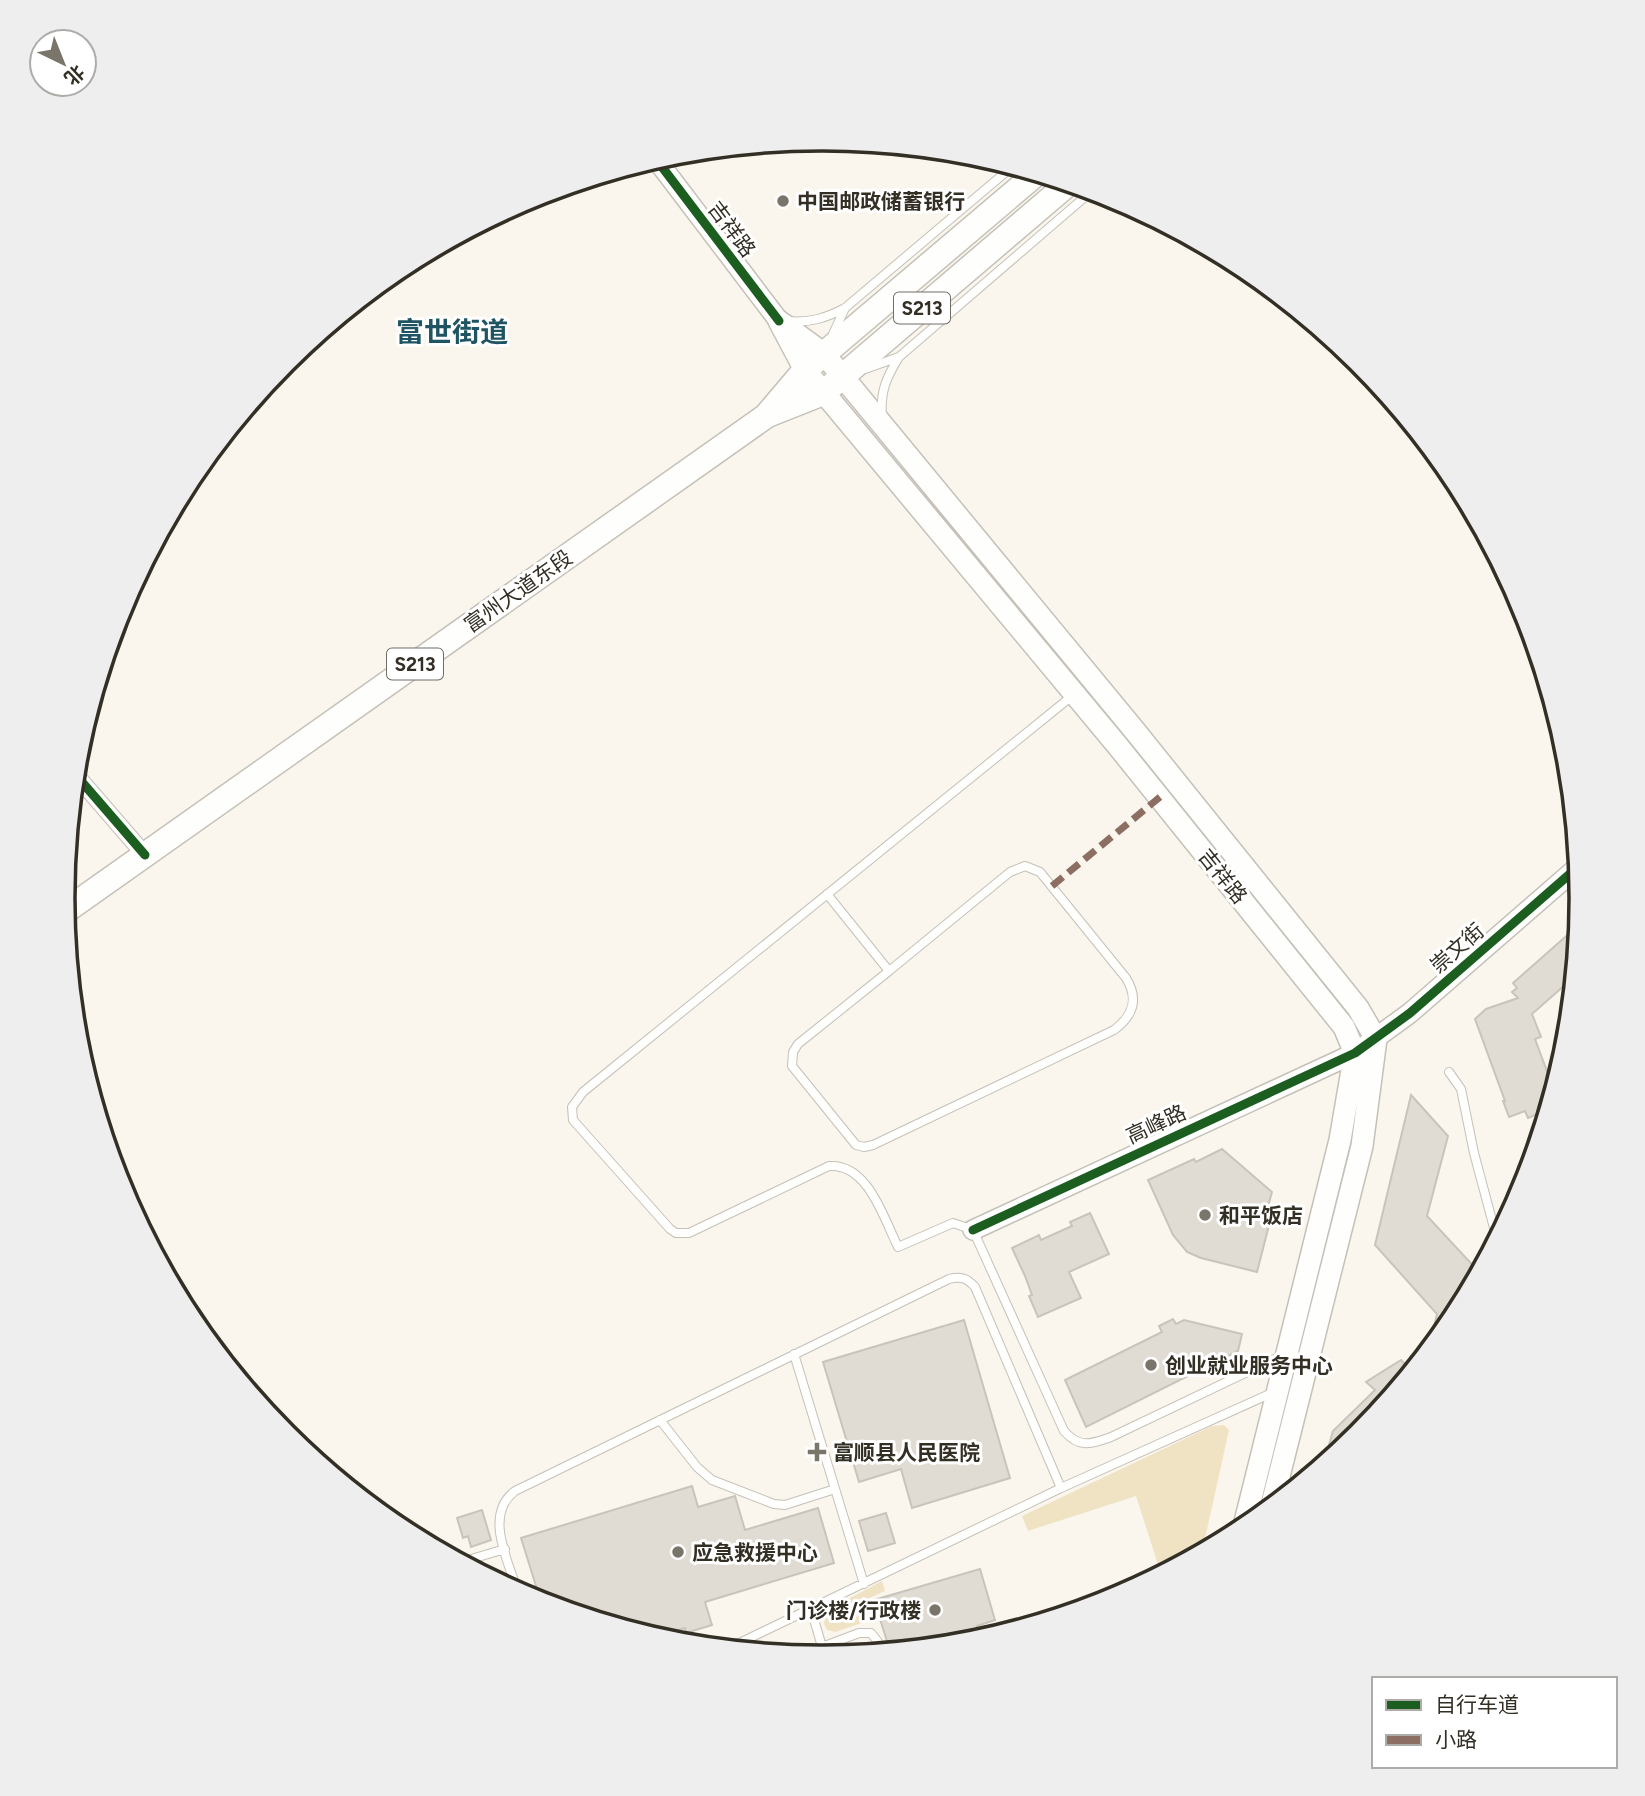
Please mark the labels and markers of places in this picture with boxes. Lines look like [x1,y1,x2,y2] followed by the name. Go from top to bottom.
[797,189,965,214] place label: 中国邮政储蓄银行
[775,193,791,209] marker: 中国邮政储蓄银行
[1219,1203,1303,1228] place label: 和平饭店
[1197,1207,1213,1223] marker: 和平饭店
[1165,1353,1333,1378] place label: 创业就业服务中心
[1143,1357,1159,1373] marker: 创业就业服务中心
[833,1440,980,1465] place label: 富顺县人民医院
[807,1442,827,1462] marker: 富顺县人民医院
[692,1540,818,1565] place label: 应急救援中心
[670,1544,686,1560] marker: 应急救援中心
[786,1598,921,1623] place label: 门诊楼/行政楼
[927,1602,943,1618] marker: 门诊楼/行政楼

